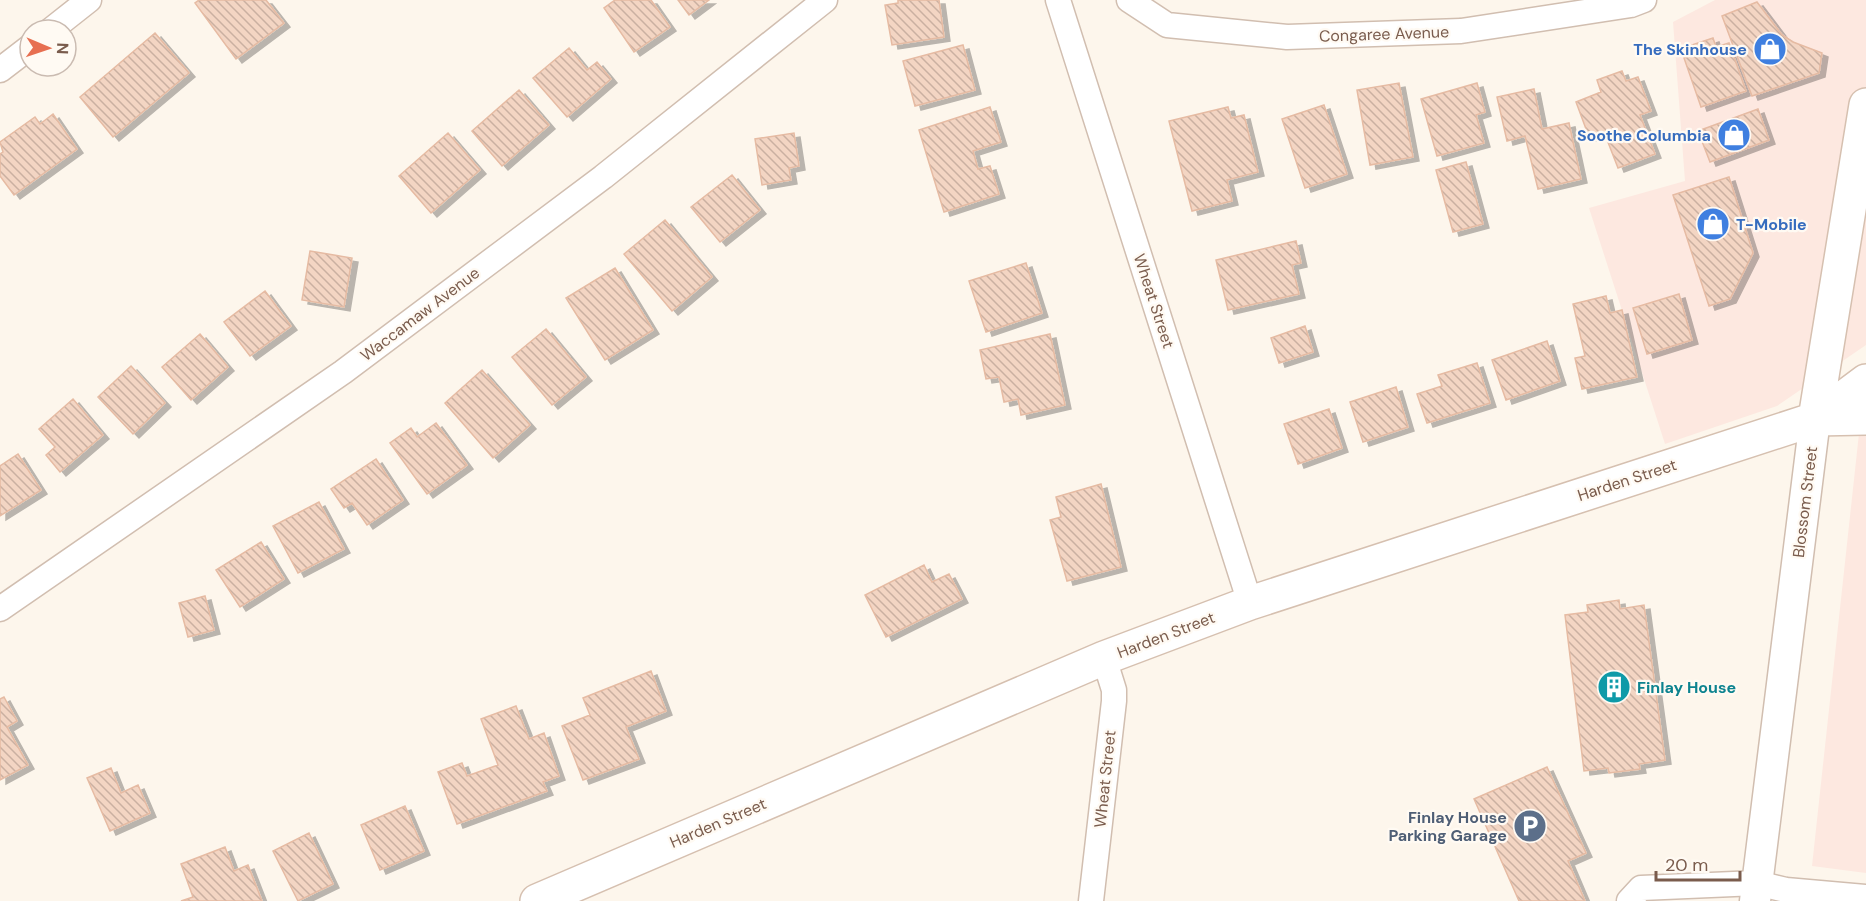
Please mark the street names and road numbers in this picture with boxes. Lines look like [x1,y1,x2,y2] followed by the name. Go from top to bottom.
[1319,21,1449,47] street label: Congaree Avenue
[1129,251,1179,351] street label: Wheat Street
[356,262,484,366] street label: Waccamaw Avenue
[1788,445,1822,559] street label: Blossom Street
[1575,454,1679,506] street label: Harden Street
[1114,607,1218,663] street label: Harden Street
[1089,729,1121,829] street label: Wheat Street
[666,793,770,853] street label: Harden Street

